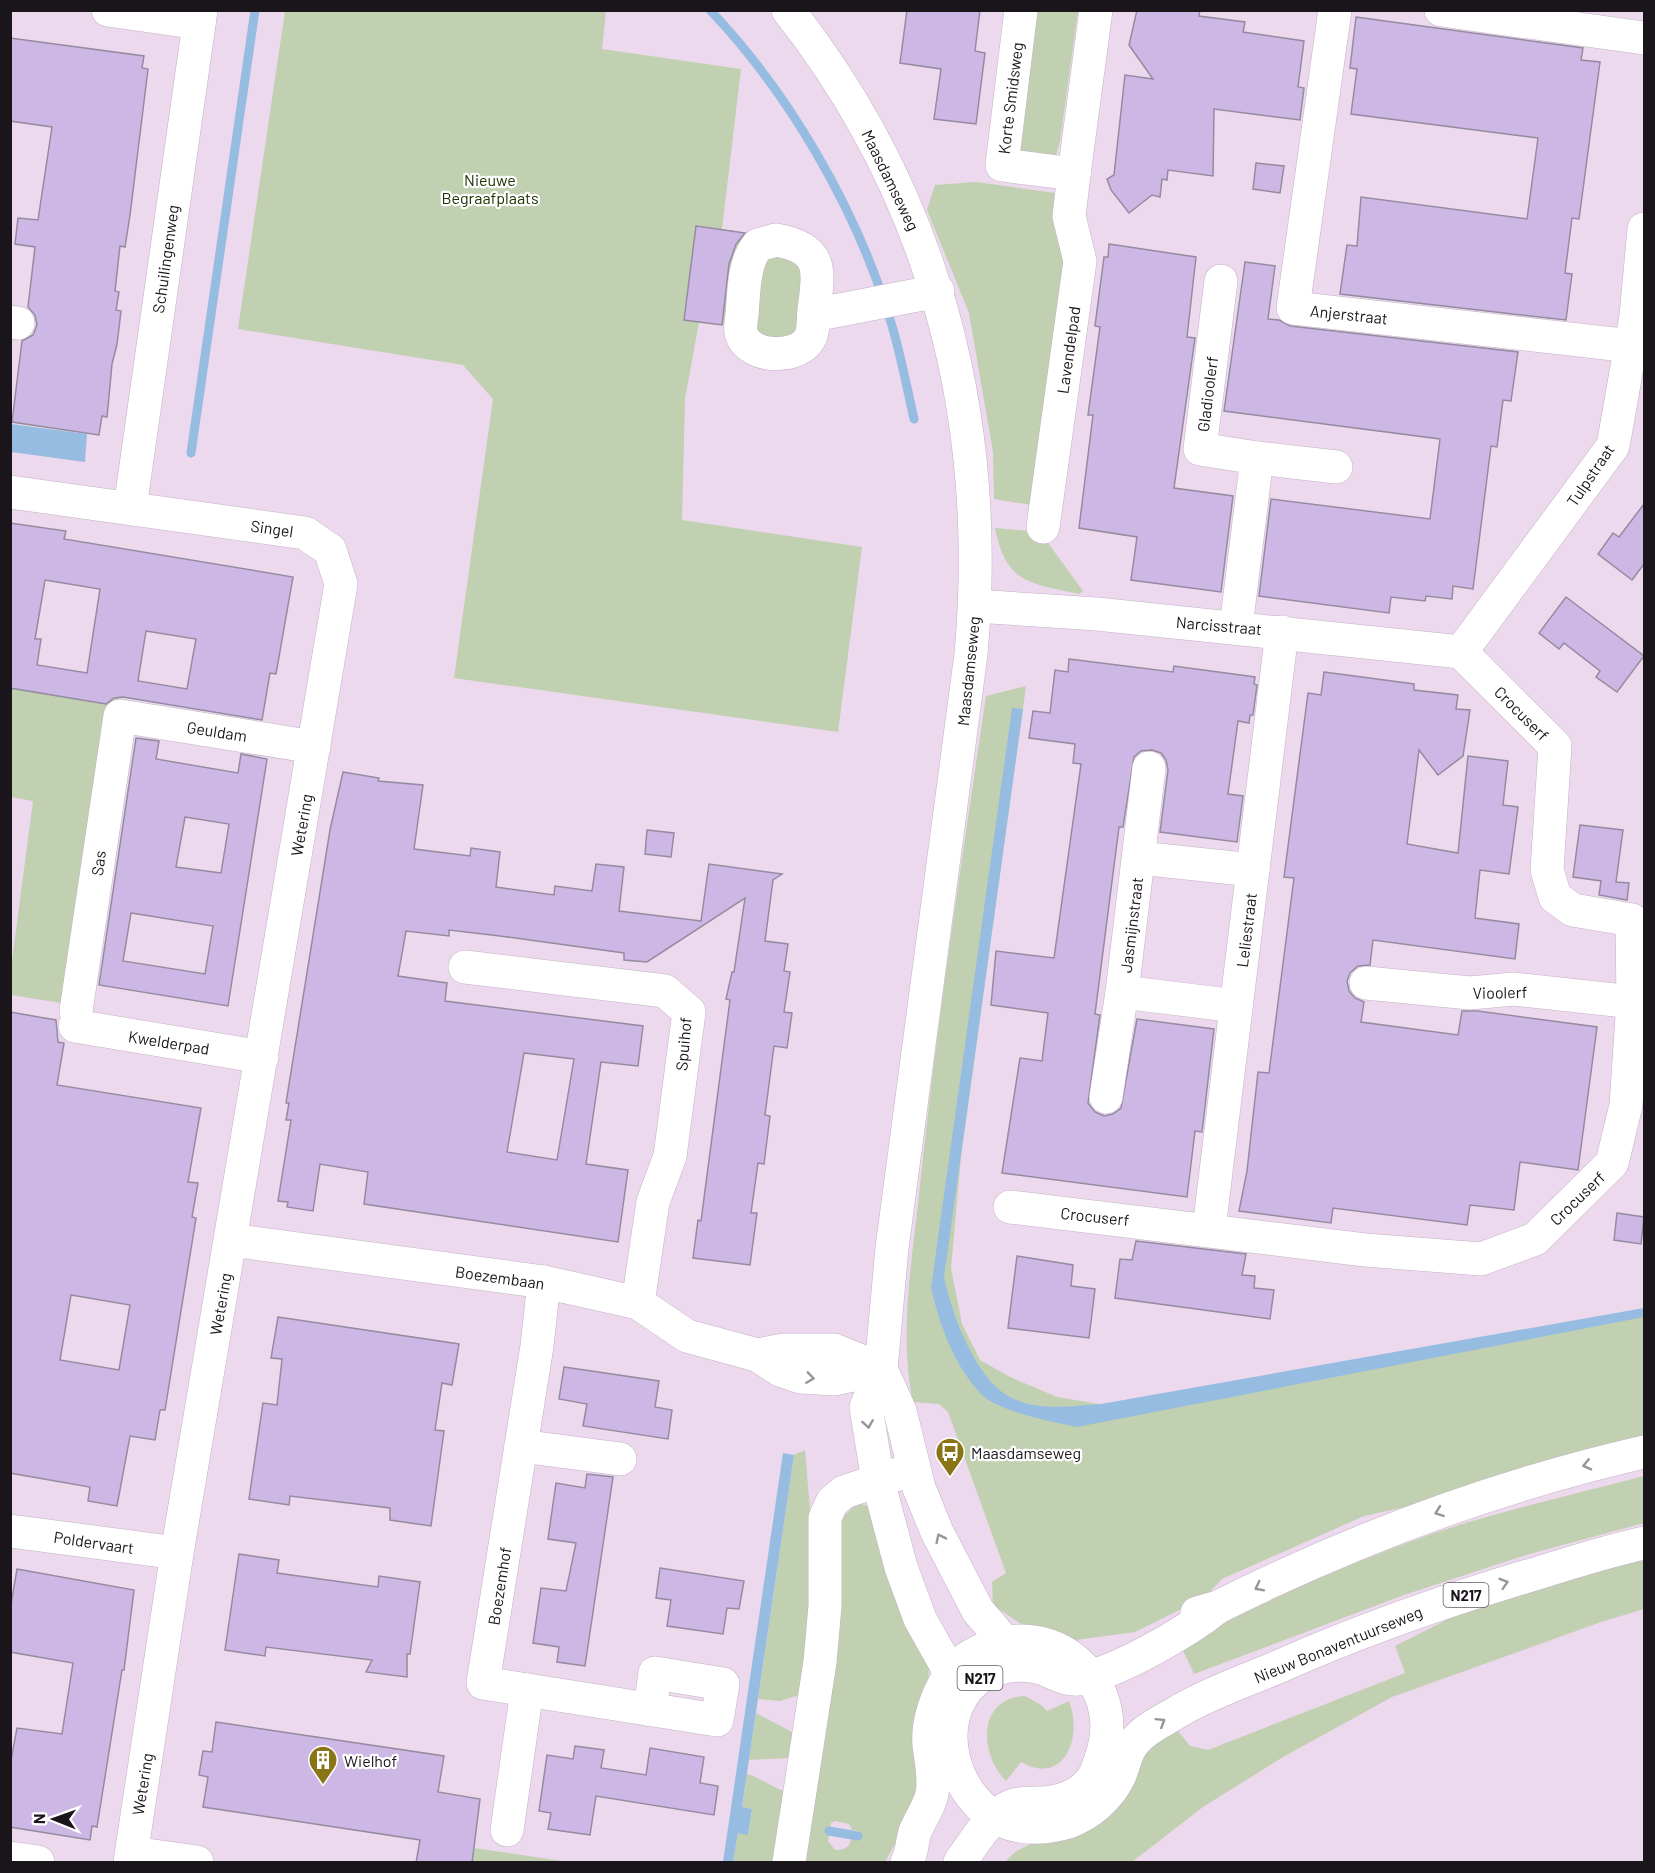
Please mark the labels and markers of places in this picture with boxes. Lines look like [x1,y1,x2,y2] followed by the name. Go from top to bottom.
[934,1436,966,1478] bus stop icon: Maasdamseweg
[971,1443,1081,1462] place label: Maasdamseweg
[307,1744,339,1786] building icon: Wielhof
[344,1751,397,1770] place label: Wielhof

